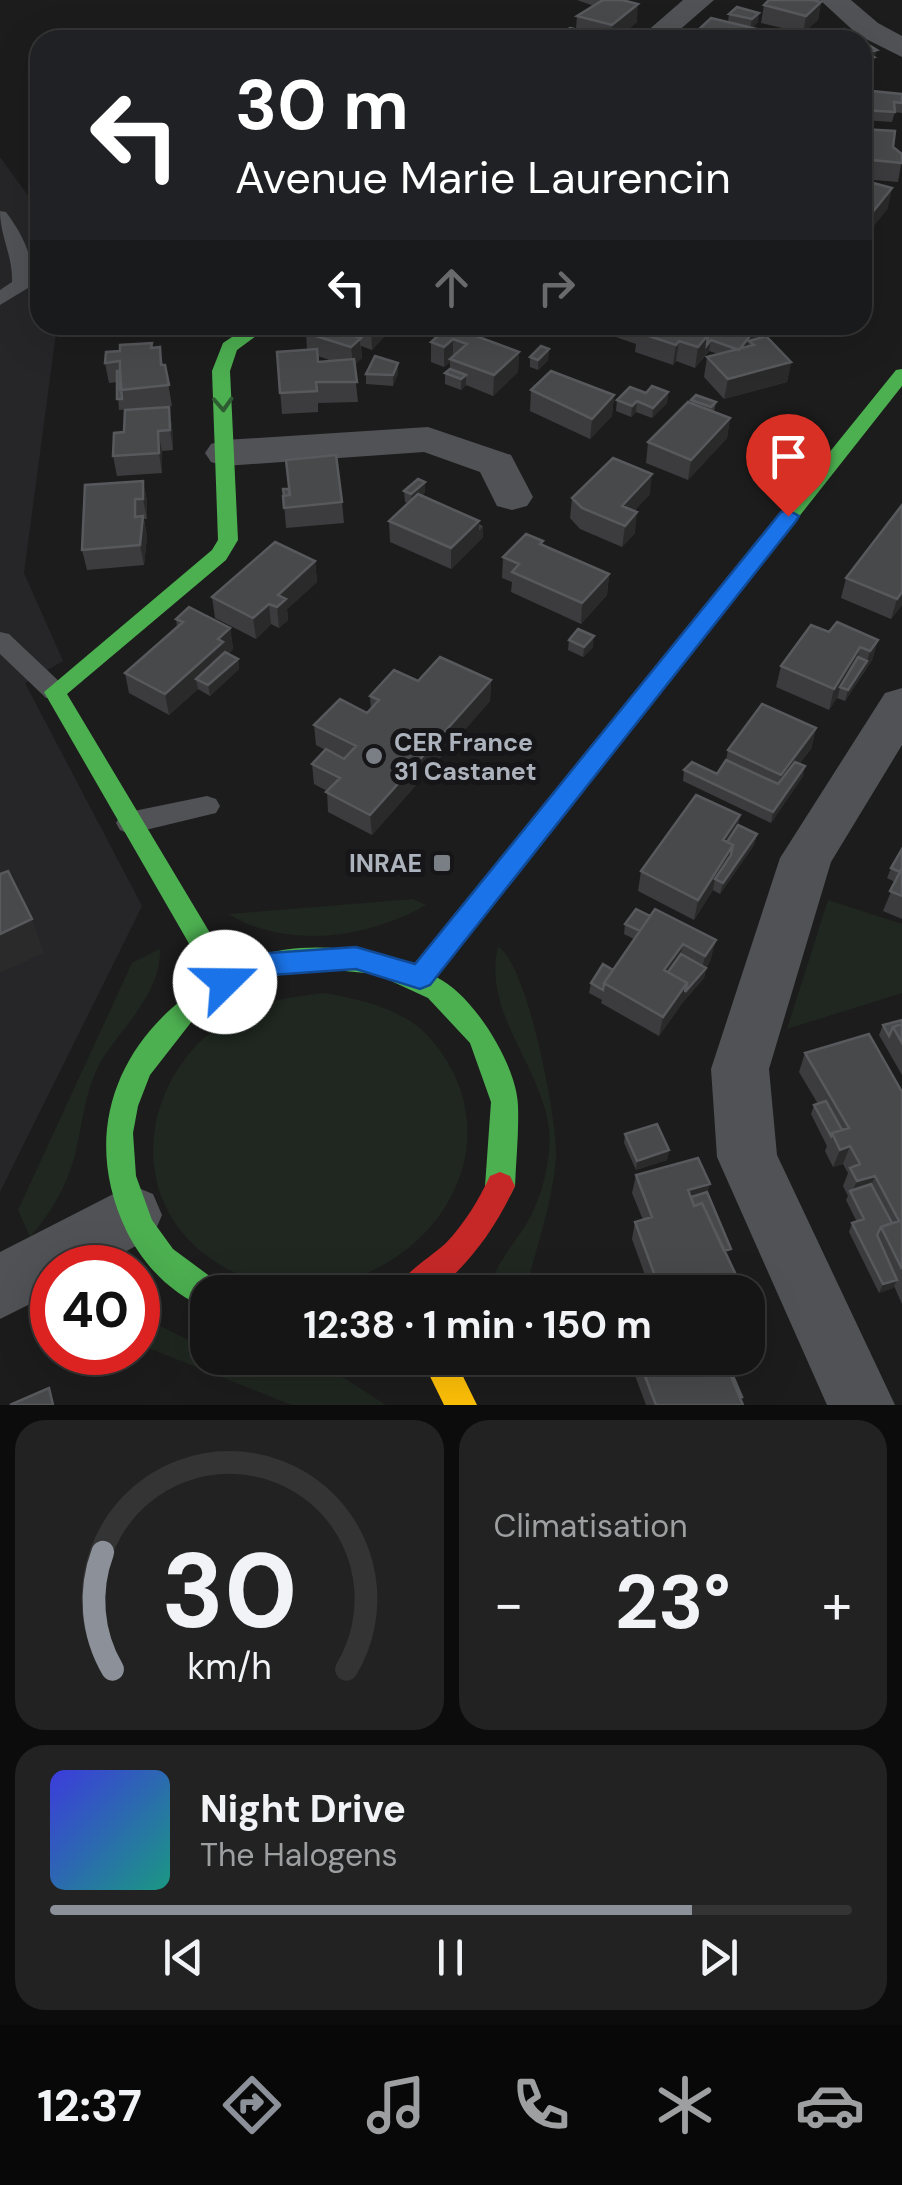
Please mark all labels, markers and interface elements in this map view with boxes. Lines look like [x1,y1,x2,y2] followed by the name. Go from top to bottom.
[235,60,409,151] text: 30 m
[70,70,200,200] icon: left
[235,148,731,207] text: Avenue Marie Laurencin
[319,260,374,315] icon: left
[424,260,479,315] icon: ahead
[529,260,584,315] icon: right
[212,396,233,412] one-way arrow
[746,414,831,517] pin
[761,429,816,484] icon: arrive
[394,726,537,788] place label: CER France 31 Castanet
[363,745,385,767] marker: CER France 31 Castanet
[349,847,422,880] place label: INRAE
[431,852,453,874] marker: INRAE
[173,930,277,1034] position arrow
[30,1245,160,1375] speed limit sign: 40
[303,1300,652,1350] text: 12:38 · 1 min · 150 m
[494,1505,688,1547] text: Climatisation
[161,1524,297,1659] text: 30
[615,1554,731,1651] text: 23°
[494,1568,524,1640] text: −
[822,1568,852,1640] text: +
[187,1644,271,1690] text: km/h
[200,1784,406,1834] text: Night Drive
[200,1834,398,1876] text: The Halogens
[156,1930,211,1985] icon: previous
[423,1930,478,1985] icon: pause
[691,1930,746,1985] icon: next
[217,2070,287,2140] icon: directions
[361,2070,431,2140] icon: music
[506,2070,576,2140] icon: phone
[650,2070,720,2140] icon: climate
[795,2070,865,2140] icon: car
[37,2076,142,2135] text: 12:37

